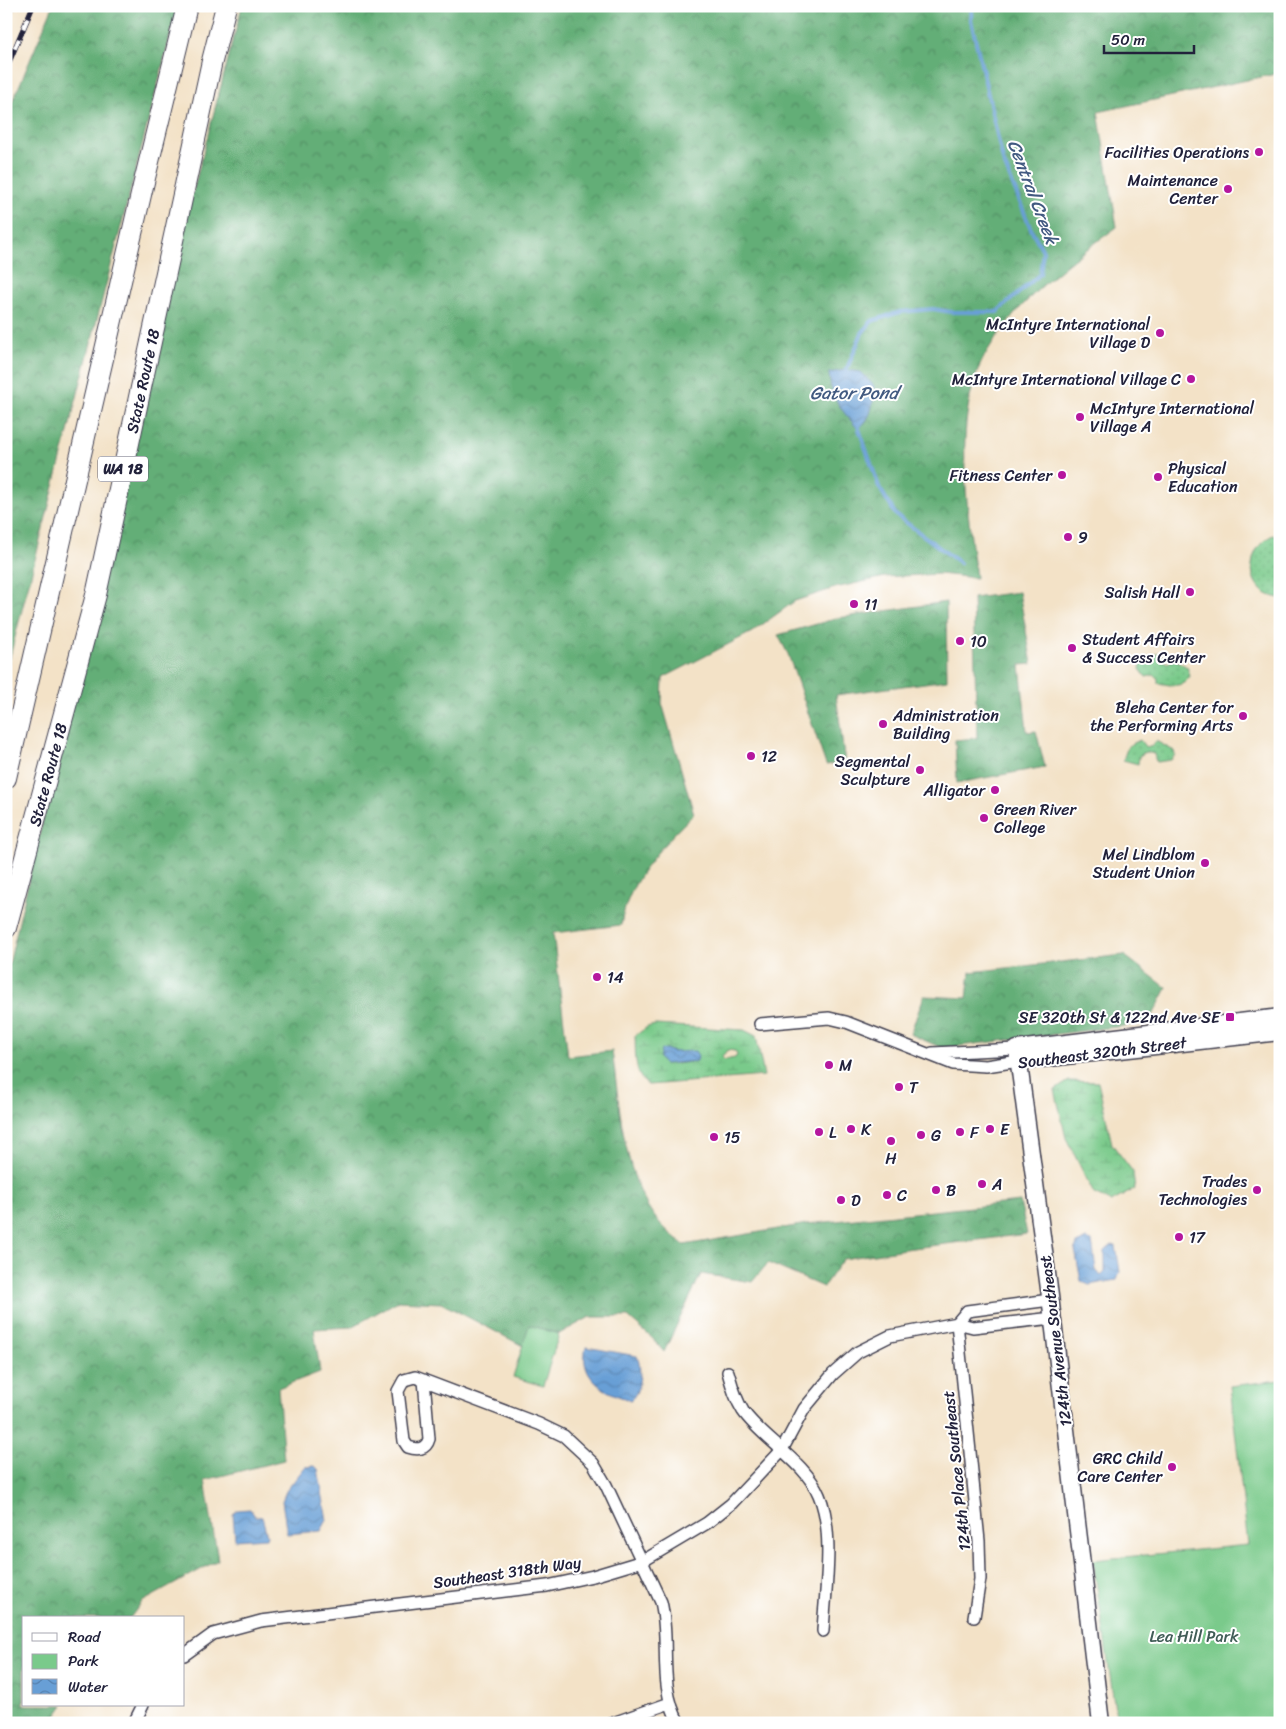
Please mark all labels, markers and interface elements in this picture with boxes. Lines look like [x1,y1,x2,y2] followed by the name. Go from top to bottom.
[1104,22,1194,54] scale bar
[1111,27,1146,53] text: 50 m
[998,135,1068,251] water label: Central Creek
[1105,138,1249,167] place label: Facilities Operations
[1253,146,1265,158] marker: Facilities Operations
[1128,166,1219,213] place label: Maintenance Center
[1222,183,1234,195] marker: Maintenance Center
[986,310,1150,357] place label: McIntyre International Village D
[118,326,168,436] street label: State Route 18
[1154,327,1166,339] marker: McIntyre International Village D
[952,365,1181,394] place label: McIntyre International Village C
[1185,373,1197,385] marker: McIntyre International Village C
[810,377,903,409] water label: Gator Pond
[1090,394,1254,441] place label: McIntyre International Village A
[1074,411,1086,423] marker: McIntyre International Village A
[1168,454,1238,501] place label: Physical Education
[98,456,148,482] road number: WA 18
[949,461,1053,490] place label: Fitness Center
[1056,469,1068,481] marker: Fitness Center
[1152,471,1164,483] marker: Physical Education
[1078,523,1088,552] place label: 9
[1062,531,1074,543] marker: 9
[1105,578,1180,607] place label: Salish Hall
[1184,586,1196,598] marker: Salish Hall
[864,590,878,619] place label: 11
[848,598,860,610] marker: 11
[1082,625,1206,672] place label: Student Affairs & Success Center
[970,627,987,656] place label: 10
[954,635,966,647] marker: 10
[1066,642,1078,654] marker: Student Affairs & Success Center
[1090,693,1234,740] place label: Bleha Center for the Performing Arts
[892,701,999,748] place label: Administration Building
[1237,710,1249,722] marker: Bleha Center for the Performing Arts
[877,718,889,730] marker: Administration Building
[20,719,76,830] street label: State Route 18
[761,742,777,771] place label: 12
[835,747,910,794] place label: Segmental Sculpture
[745,750,757,762] marker: 12
[914,764,926,776] marker: Segmental Sculpture
[922,776,986,805] place label: Alligator
[989,784,1001,796] marker: Alligator
[994,795,1078,842] place label: Green River College
[978,812,990,824] marker: Green River College
[1092,840,1195,887] place label: Mel Lindblom Student Union
[1199,857,1211,869] marker: Mel Lindblom Student Union
[607,963,624,992] place label: 14
[591,971,603,983] marker: 14
[1018,1003,1221,1032] place label: SE 320th St & 122nd Ave SE
[1224,1011,1236,1023] marker: SE 320th St & 122nd Ave SE
[1016,1028,1189,1077] street label: Southeast 320th Street
[839,1051,852,1080] place label: M
[823,1059,835,1071] marker: M
[909,1073,919,1102] place label: T
[893,1081,905,1093] marker: T
[861,1115,872,1144] place label: K
[1000,1115,1010,1144] place label: E
[829,1118,837,1147] place label: L
[970,1118,980,1147] place label: F
[931,1121,941,1150] place label: G
[724,1123,741,1152] place label: 15
[845,1123,857,1135] marker: K
[984,1123,996,1135] marker: E
[813,1126,825,1138] marker: L
[954,1126,966,1138] marker: F
[915,1129,927,1141] marker: G
[708,1131,720,1143] marker: 15
[885,1135,897,1147] marker: H
[885,1144,897,1173] place label: H
[1158,1167,1247,1214] place label: Trades Technologies
[991,1170,1003,1199] place label: A
[946,1176,956,1205] place label: B
[976,1178,988,1190] marker: A
[897,1181,907,1210] place label: C
[930,1184,942,1196] marker: B
[1251,1184,1263,1196] marker: Trades Technologies
[851,1186,861,1215] place label: D
[881,1189,893,1201] marker: C
[835,1194,847,1206] marker: D
[1189,1223,1206,1252] place label: 17
[1173,1231,1185,1243] marker: 17
[1031,1254,1080,1428] street label: 124th Avenue Southeast
[934,1389,979,1552] street label: 124th Place Southeast
[1077,1444,1164,1491] place label: GRC Child Care Center
[1166,1461,1178,1473] marker: GRC Child Care Center
[431,1548,584,1597] street label: Southeast 318th Way
[22,1616,185,1706] legend
[1149,1622,1239,1651] park label: Lea Hill Park
[68,1624,101,1650] text: Road
[68,1648,99,1674] text: Park
[68,1674,108,1700] text: Water

